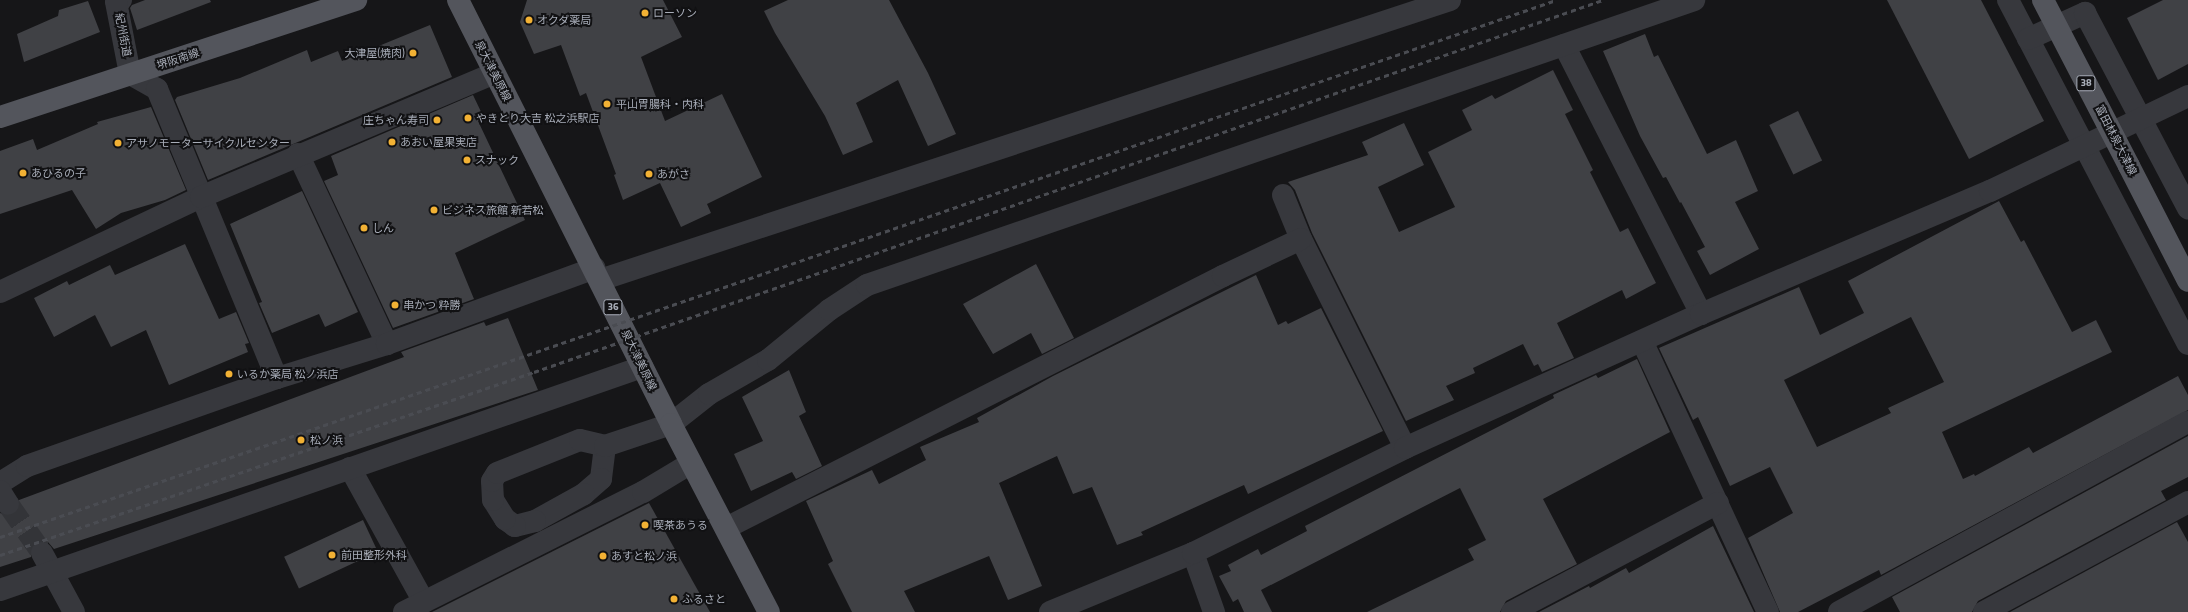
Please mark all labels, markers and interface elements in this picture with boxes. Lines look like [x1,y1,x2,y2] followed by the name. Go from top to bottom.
[653,6,697,20] place label: ローソン
[640,8,650,18] marker: ローソン
[112,12,134,58] street label: 紀州街道
[537,13,592,27] place label: オクダ薬局
[524,15,534,25] marker: オクダ薬局
[472,39,514,103] street label: 泉大津美原線
[155,46,201,72] street label: 堺阪南線
[344,46,405,60] place label: 大津屋(焼肉)
[408,48,418,58] marker: 大津屋(焼肉)
[2076,75,2096,91] road number: 38
[616,97,704,111] place label: 平山胃腸科・内科
[601,98,613,110] marker: 平山胃腸科・内科
[2093,103,2139,177] street label: 富田林泉大津線
[476,111,599,125] place label: やきとり大吉 松之浜駅店
[363,113,429,127] place label: 庄ちゃん寿司
[463,113,473,123] marker: やきとり大吉 松之浜駅店
[432,115,442,125] marker: 庄ちゃん寿司
[400,135,477,149] place label: あおい屋果実店
[126,136,291,150] place label: アサノモーターサイクルセンター
[387,137,397,147] marker: あおい屋果実店
[113,138,123,148] marker: アサノモーターサイクルセンター
[475,153,519,167] place label: スナック
[462,155,472,165] marker: スナック
[31,166,86,180] place label: あひるの子
[657,167,690,181] place label: あがさ
[18,168,28,178] marker: あひるの子
[644,169,654,179] marker: あがさ
[442,203,543,217] place label: ビジネス旅館 新若松
[429,205,439,215] marker: ビジネス旅館 新若松
[372,221,394,235] place label: しん
[359,223,369,233] marker: しん
[403,298,460,312] place label: 串かつ 粋勝
[603,299,623,315] road number: 36
[390,300,400,310] marker: 串かつ 粋勝
[619,327,659,393] street label: 泉大津美原線
[237,367,338,381] place label: いるか薬局 松ノ浜店
[224,369,234,379] marker: いるか薬局 松ノ浜店
[310,433,343,447] place label: 松ノ浜
[295,434,307,446] marker: 松ノ浜
[653,518,708,532] place label: 喫茶あうる
[640,520,650,530] marker: 喫茶あうる
[341,548,407,562] place label: 前田整形外科
[326,549,338,561] marker: 前田整形外科
[611,549,677,563] place label: あすと松ノ浜
[598,551,608,561] marker: あすと松ノ浜
[682,592,726,606] place label: ふるさと
[669,594,679,604] marker: ふるさと

